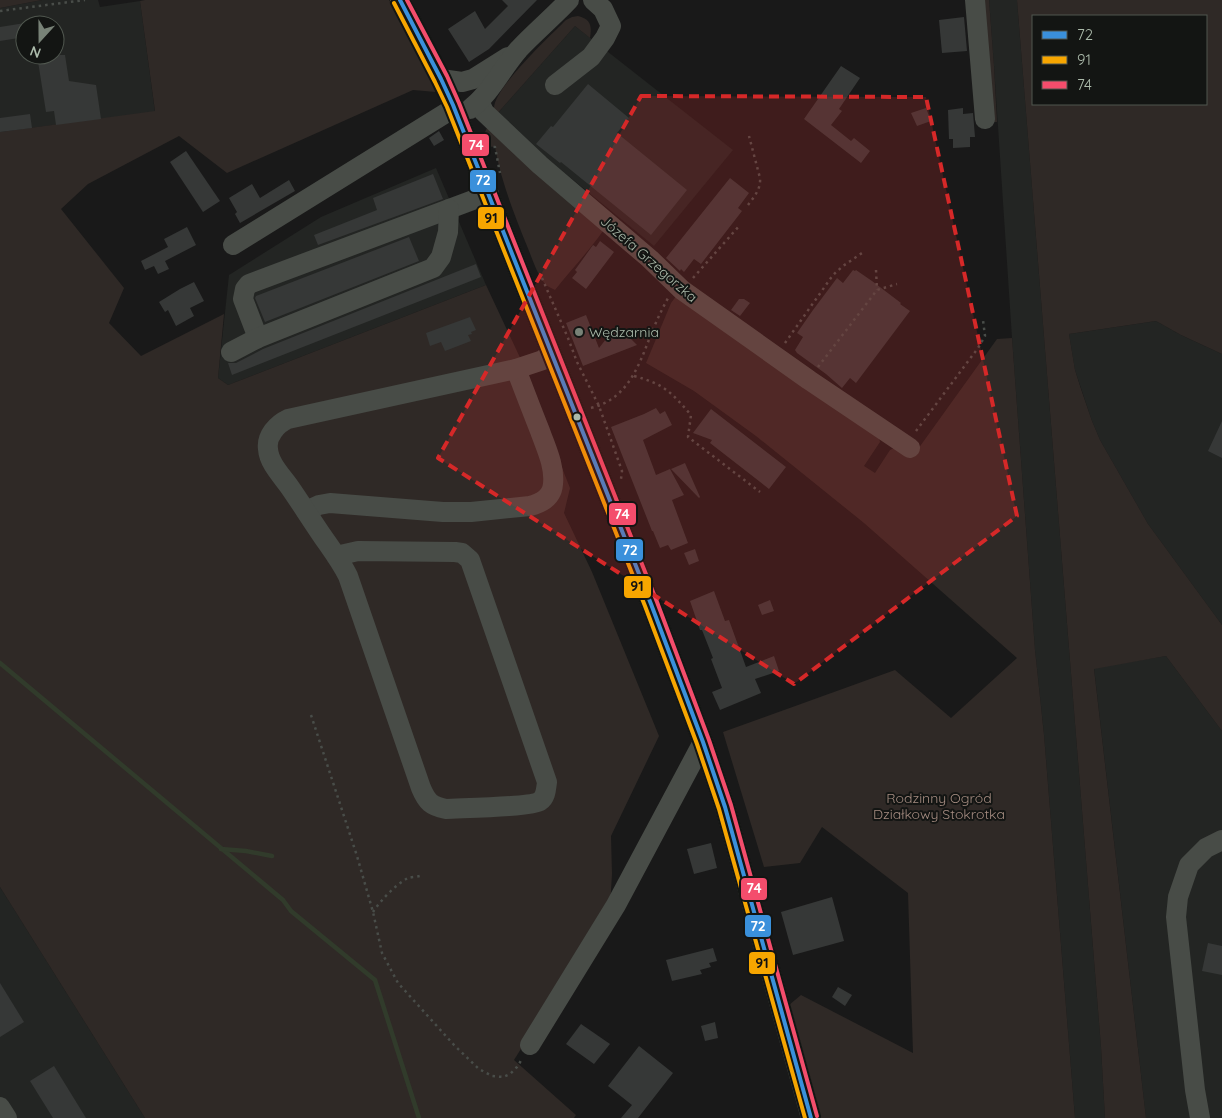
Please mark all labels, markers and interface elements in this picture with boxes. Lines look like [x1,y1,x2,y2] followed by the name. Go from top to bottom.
[15,15,65,65] north arrow
[1032,15,1207,105] legend
[1077,25,1093,44] text: 72
[27,42,43,62] text: N
[1077,50,1091,69] text: 91
[1077,75,1092,94] text: 74
[461,133,490,157] line badge: 74
[468,136,484,154] text: 74
[469,169,497,193] line badge: 72
[475,171,491,189] text: 72
[477,206,505,230] line badge: 91
[484,209,498,227] text: 91
[597,212,701,306] street label: Józefa Grzegorzka
[589,323,659,341] place label: Wędzarnia
[573,326,585,338] marker: Wędzarnia
[572,412,582,422] unlabelled marker
[608,502,637,526] line badge: 74
[614,505,630,523] text: 74
[615,538,644,562] line badge: 72
[622,541,638,559] text: 72
[623,575,652,599] line badge: 91
[630,577,644,595] text: 91
[873,789,1005,823] park label: Rodzinny Ogród Działkowy Stokrotka
[740,877,768,901] line badge: 74
[746,879,762,897] text: 74
[744,914,772,938] line badge: 72
[750,917,766,935] text: 72
[748,951,776,975] line badge: 91
[755,954,769,972] text: 91

